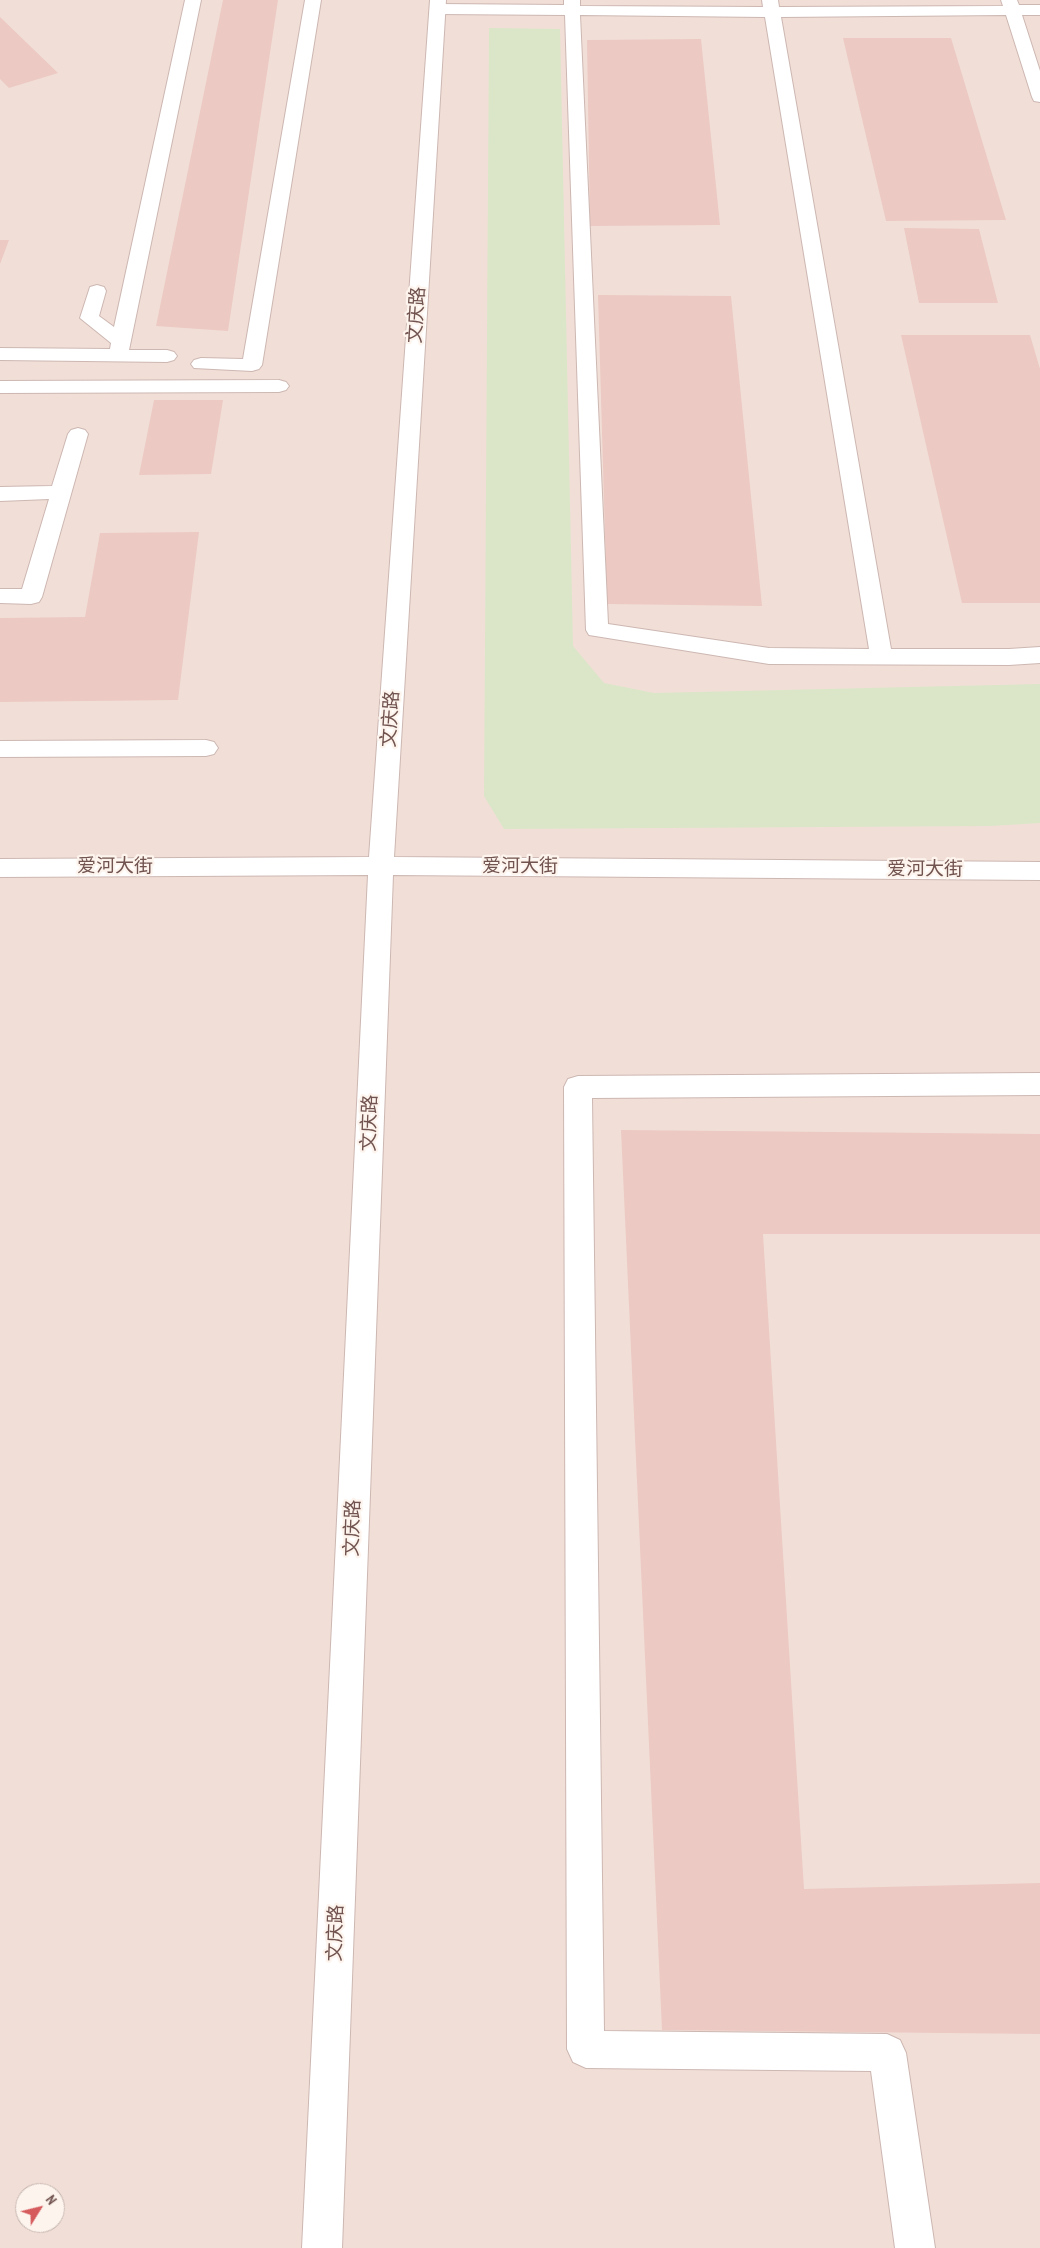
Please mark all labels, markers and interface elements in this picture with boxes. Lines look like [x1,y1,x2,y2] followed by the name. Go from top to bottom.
[404,286,430,344] street label: 文庆路
[378,690,404,748] street label: 文庆路
[77,856,153,878] street label: 爱河大街
[482,856,558,878] street label: 爱河大街
[887,859,963,881] street label: 爱河大街
[358,1094,382,1152] street label: 文庆路
[341,1499,365,1557] street label: 文庆路
[324,1904,348,1962] street label: 文庆路
[15,2183,65,2233] north arrow
[42,2191,61,2208] text: N

